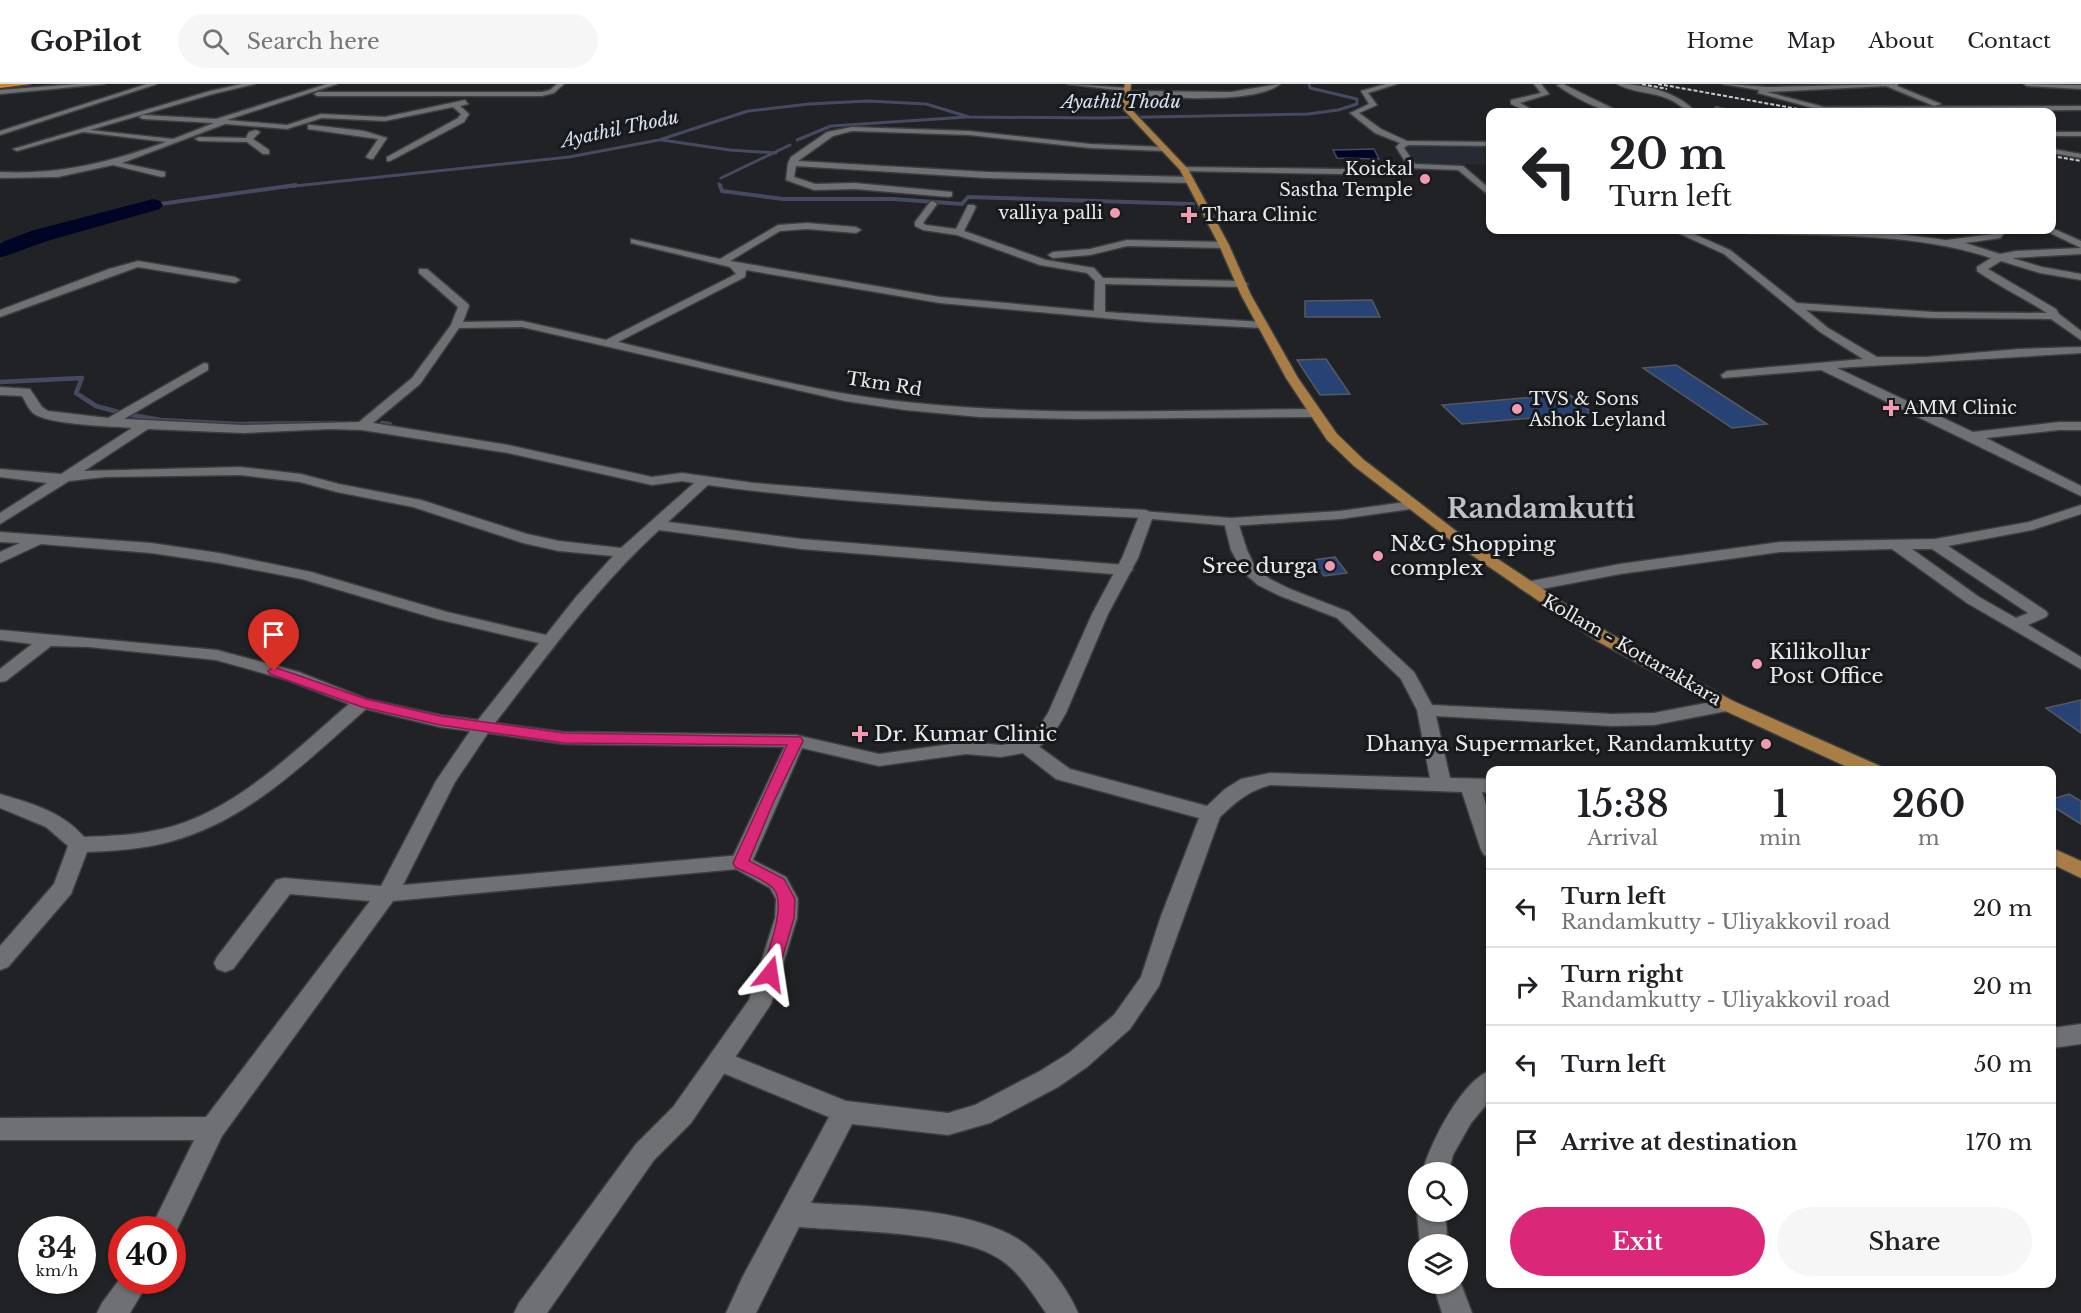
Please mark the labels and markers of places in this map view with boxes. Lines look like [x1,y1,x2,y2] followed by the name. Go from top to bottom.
[1279,158,1413,201] place label: Koickal Sastha Temple
[1418,172,1432,186] marker: Koickal Sastha Temple
[998,202,1103,224] place label: valliya palli
[1202,204,1317,226] place label: Thara Clinic
[1108,206,1122,220] marker: valliya palli
[1180,206,1198,224] marker: Thara Clinic
[1528,388,1666,431] place label: TVS & Sons Ashok Leyland
[1903,397,2017,419] place label: AMM Clinic
[1882,399,1900,417] marker: AMM Clinic
[1510,402,1524,416] marker: TVS & Sons Ashok Leyland
[1390,531,1556,581] place label: N&G Shopping complex
[1371,549,1385,563] marker: N&G Shopping complex
[1202,553,1318,579] place label: Sree durga
[1323,559,1337,573] marker: Sree durga
[248,609,299,671] pin
[1769,639,1884,689] place label: Kilikollur Post Office
[1750,657,1764,671] marker: Kilikollur Post Office
[874,721,1057,747] place label: Dr. Kumar Clinic
[851,725,869,743] marker: Dr. Kumar Clinic
[1366,731,1755,757] place label: Dhanya Supermarket, Randamkutty
[1759,737,1773,751] marker: Dhanya Supermarket, Randamkutty

